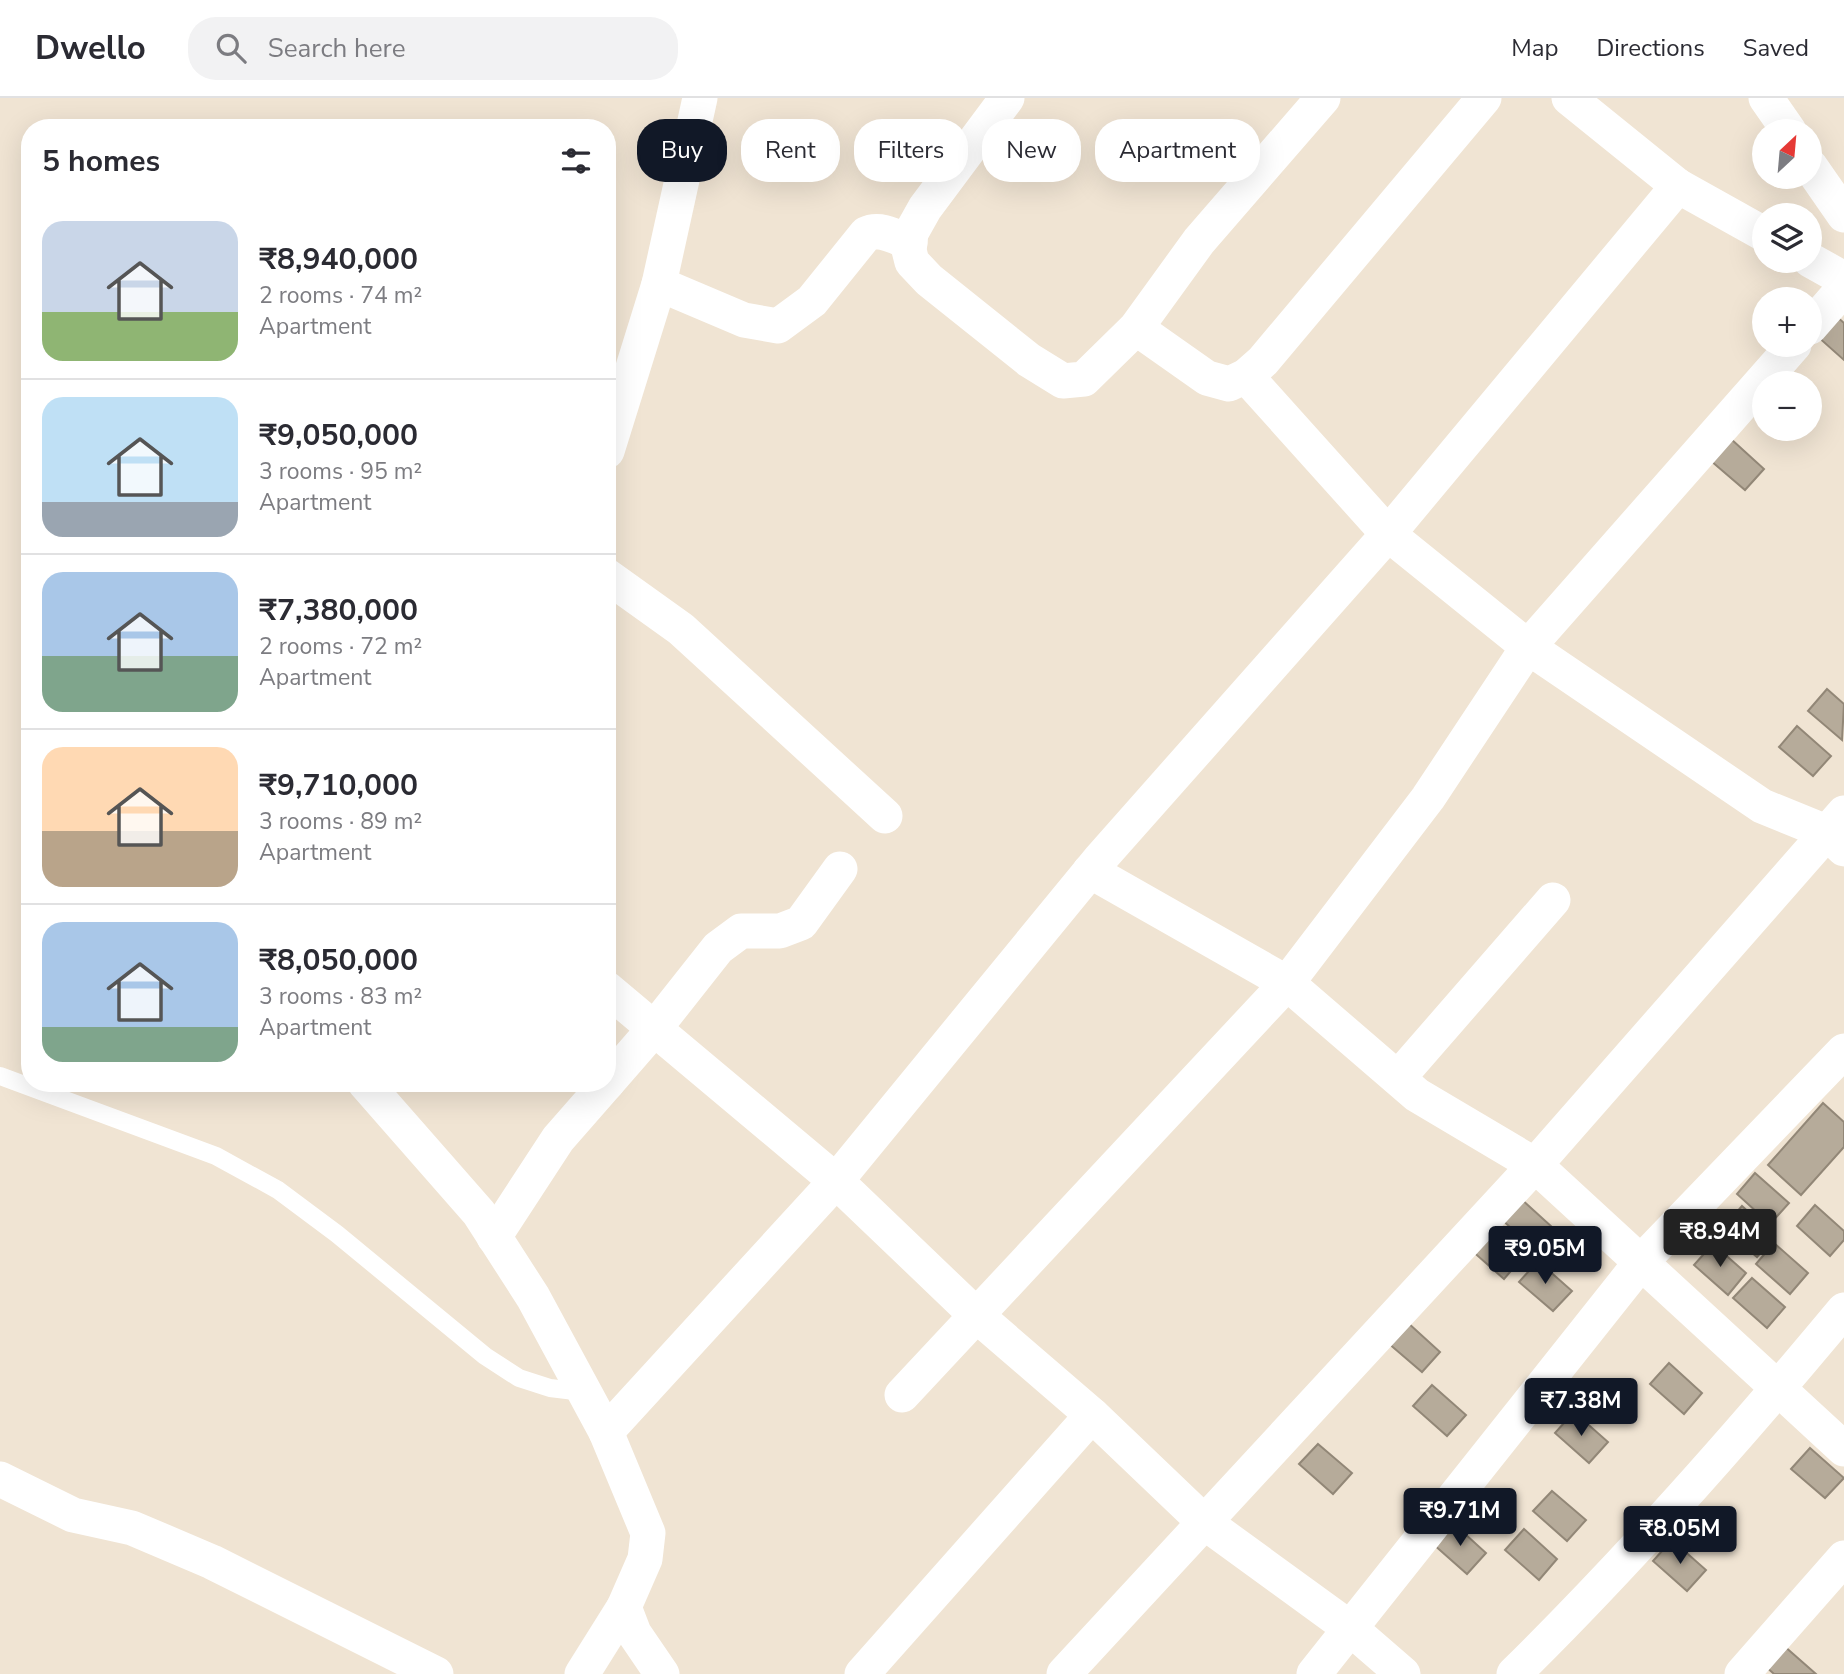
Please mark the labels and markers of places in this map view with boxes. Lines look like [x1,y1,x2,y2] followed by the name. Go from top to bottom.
[1663,1210,1777,1269] pin: ₹8.94M
[1488,1226,1602,1286] pin: ₹9.05M
[1524,1378,1638,1438] pin: ₹7.38M
[1403,1488,1517,1548] pin: ₹9.71M
[1623,1506,1737,1566] pin: ₹8.05M

